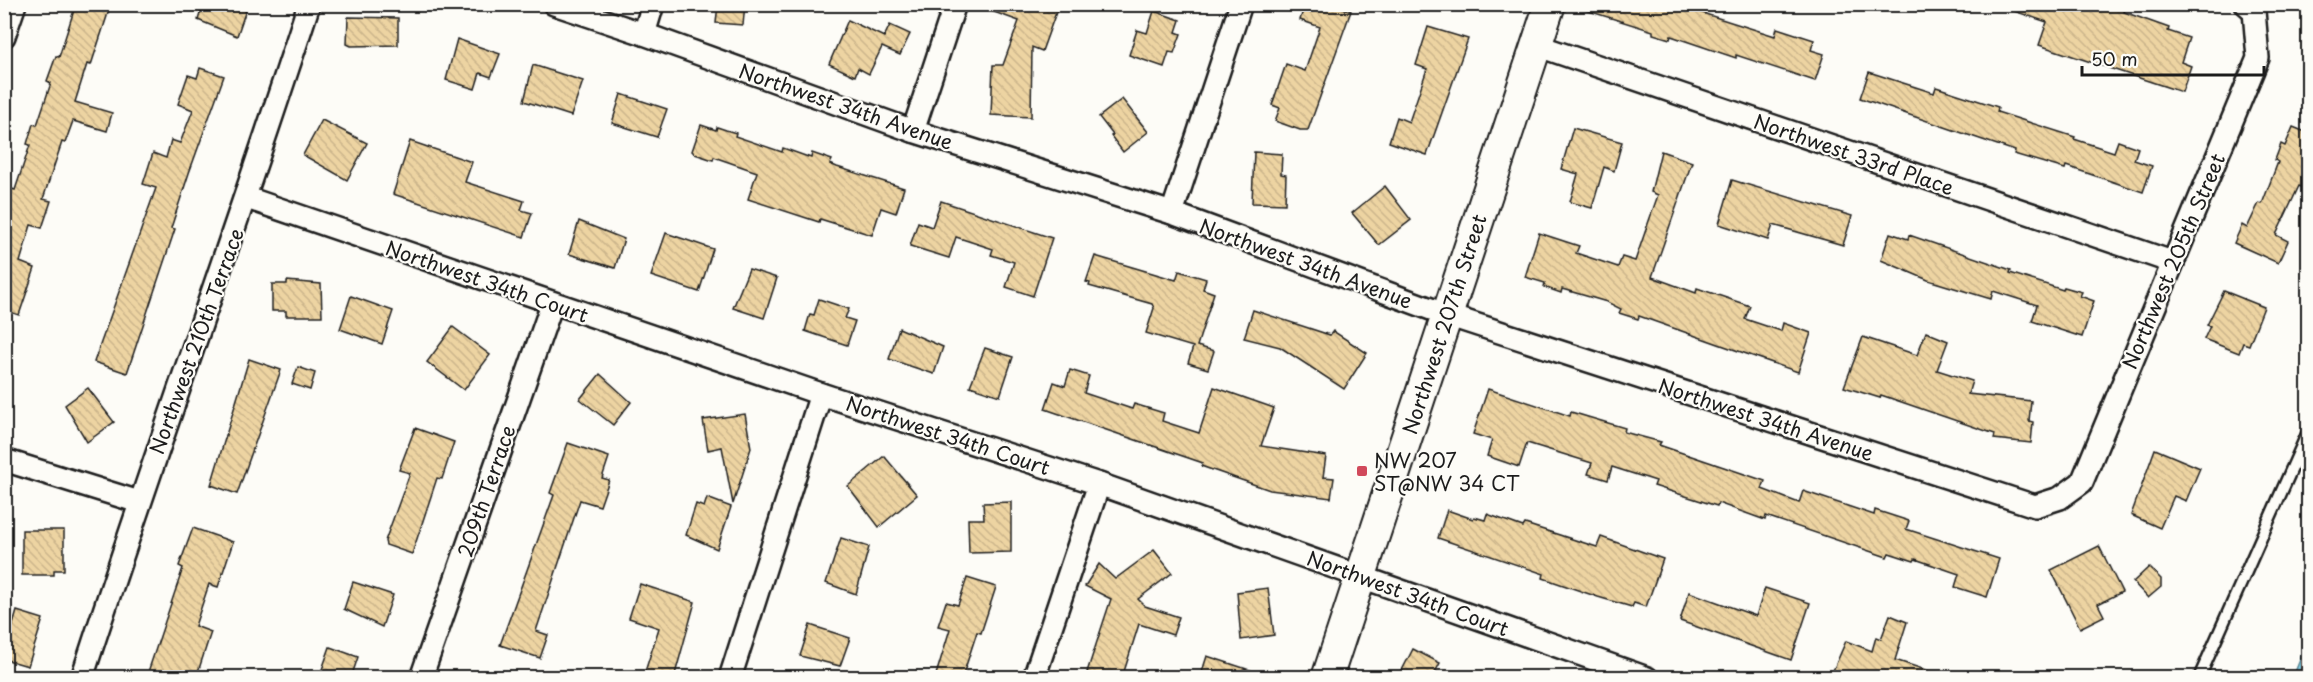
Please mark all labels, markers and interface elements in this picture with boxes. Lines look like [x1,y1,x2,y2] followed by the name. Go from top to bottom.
[2082,39,2264,77] scale bar
[2091,45,2138,72] text: 50 m
[735,55,957,157] street label: Northwest 34th Avenue
[1750,106,1958,202] street label: Northwest 33rd Place
[2114,149,2232,373] street label: Northwest 205th Street
[1195,210,1417,316] street label: Northwest 34th Avenue
[1394,210,1494,438] street label: Northwest 207th Street
[141,224,251,458] street label: Northwest 210th Terrace
[382,232,592,330] street label: Northwest 34th Court
[1655,370,1878,468] street label: Northwest 34th Avenue
[842,388,1054,482] street label: Northwest 34th Court
[449,421,523,561] street label: 209th Terrace
[1374,445,1520,498] place label: NW 207 ST@NW 34 CT
[1355,464,1369,478] marker: NW 207 ST@NW 34 CT
[1303,543,1513,643] street label: Northwest 34th Court

